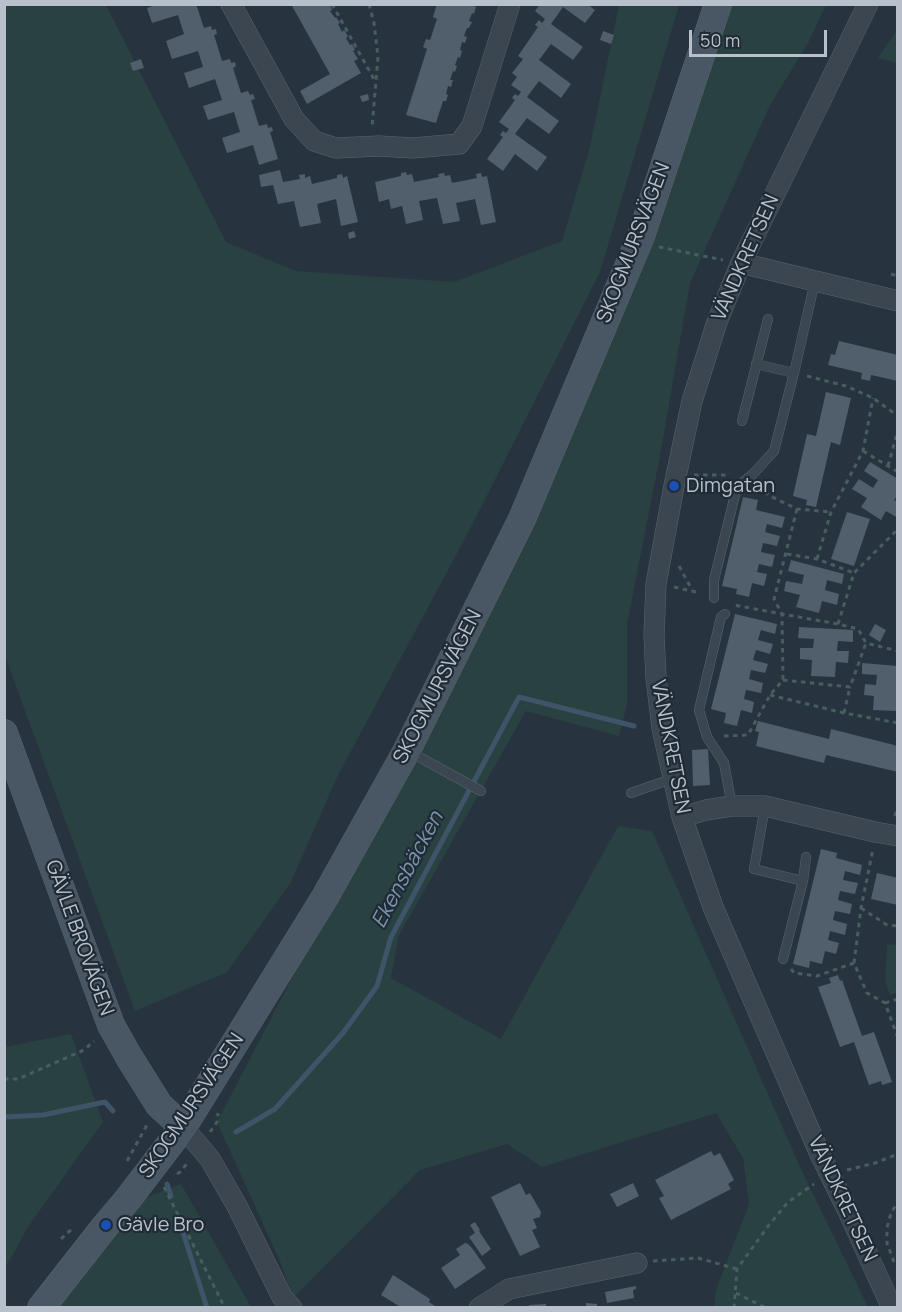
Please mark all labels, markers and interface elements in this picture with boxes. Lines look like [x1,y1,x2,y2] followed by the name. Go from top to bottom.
[692,18,830,56] scale bar
[700,28,740,52] text: 50 m
[592,160,676,326] street label: SKOGMURSVÄGEN
[707,191,785,325] street label: VÄNDKRETSEN
[686,474,775,498] place label: Dimgatan
[667,479,681,493] marker: Dimgatan
[389,606,487,768] street label: SKOGMURSVÄGEN
[645,678,695,816] street label: VÄNDKRETSEN
[367,808,449,932] water label: Ekensbäcken
[40,857,118,1019] street label: GÄVLE BROVÄGEN
[135,1029,249,1183] street label: SKOGMURSVÄGEN
[802,1132,882,1266] street label: VÄNDKRETSEN
[118,1213,204,1237] place label: Gävle Bro
[99,1218,113,1232] marker: Gävle Bro

